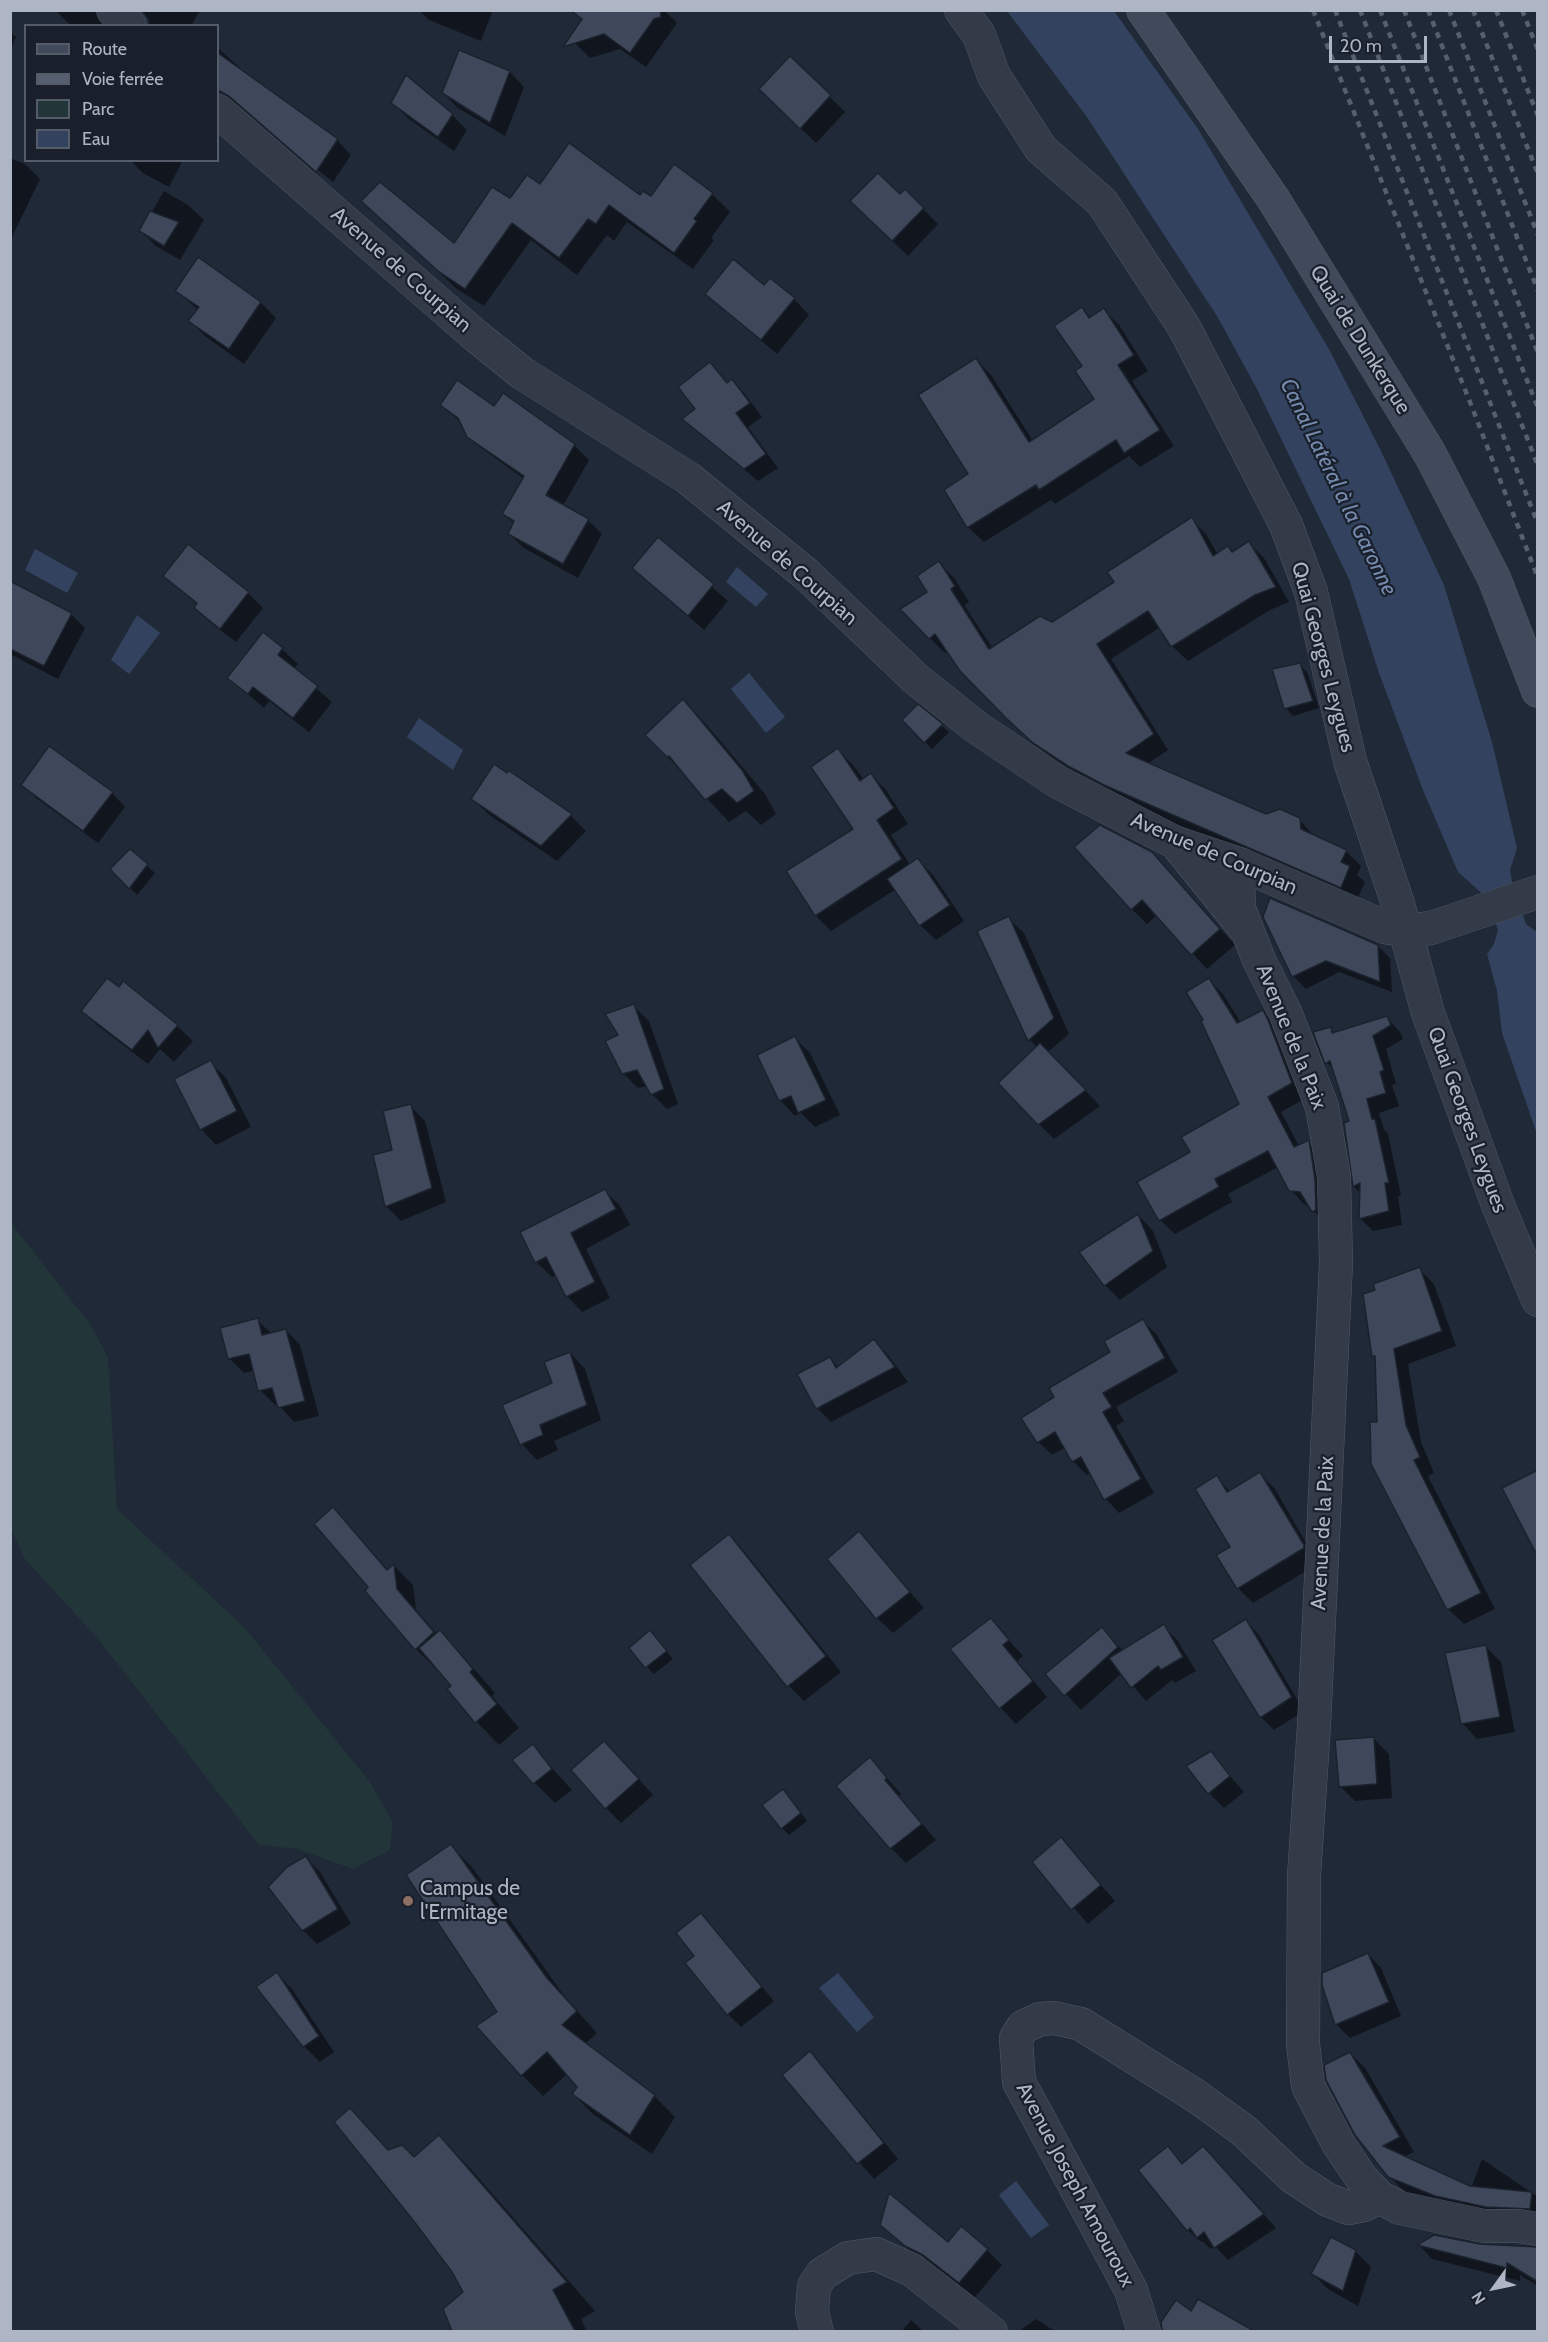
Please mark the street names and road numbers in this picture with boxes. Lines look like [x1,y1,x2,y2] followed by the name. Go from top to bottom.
[325,202,477,338] street label: Avenue de Courpian
[1304,261,1416,419] street label: Quai de Dunkerque
[711,495,863,631] street label: Avenue de Courpian
[1285,559,1361,755] street label: Quai Georges Leygues
[1127,808,1301,900] street label: Avenue de Courpian
[1250,961,1332,1113] street label: Avenue de la Paix
[1422,1024,1512,1216] street label: Quai Georges Leygues
[1306,1455,1340,1611] street label: Avenue de la Paix
[1010,2078,1140,2292] street label: Avenue Joseph Amouroux

